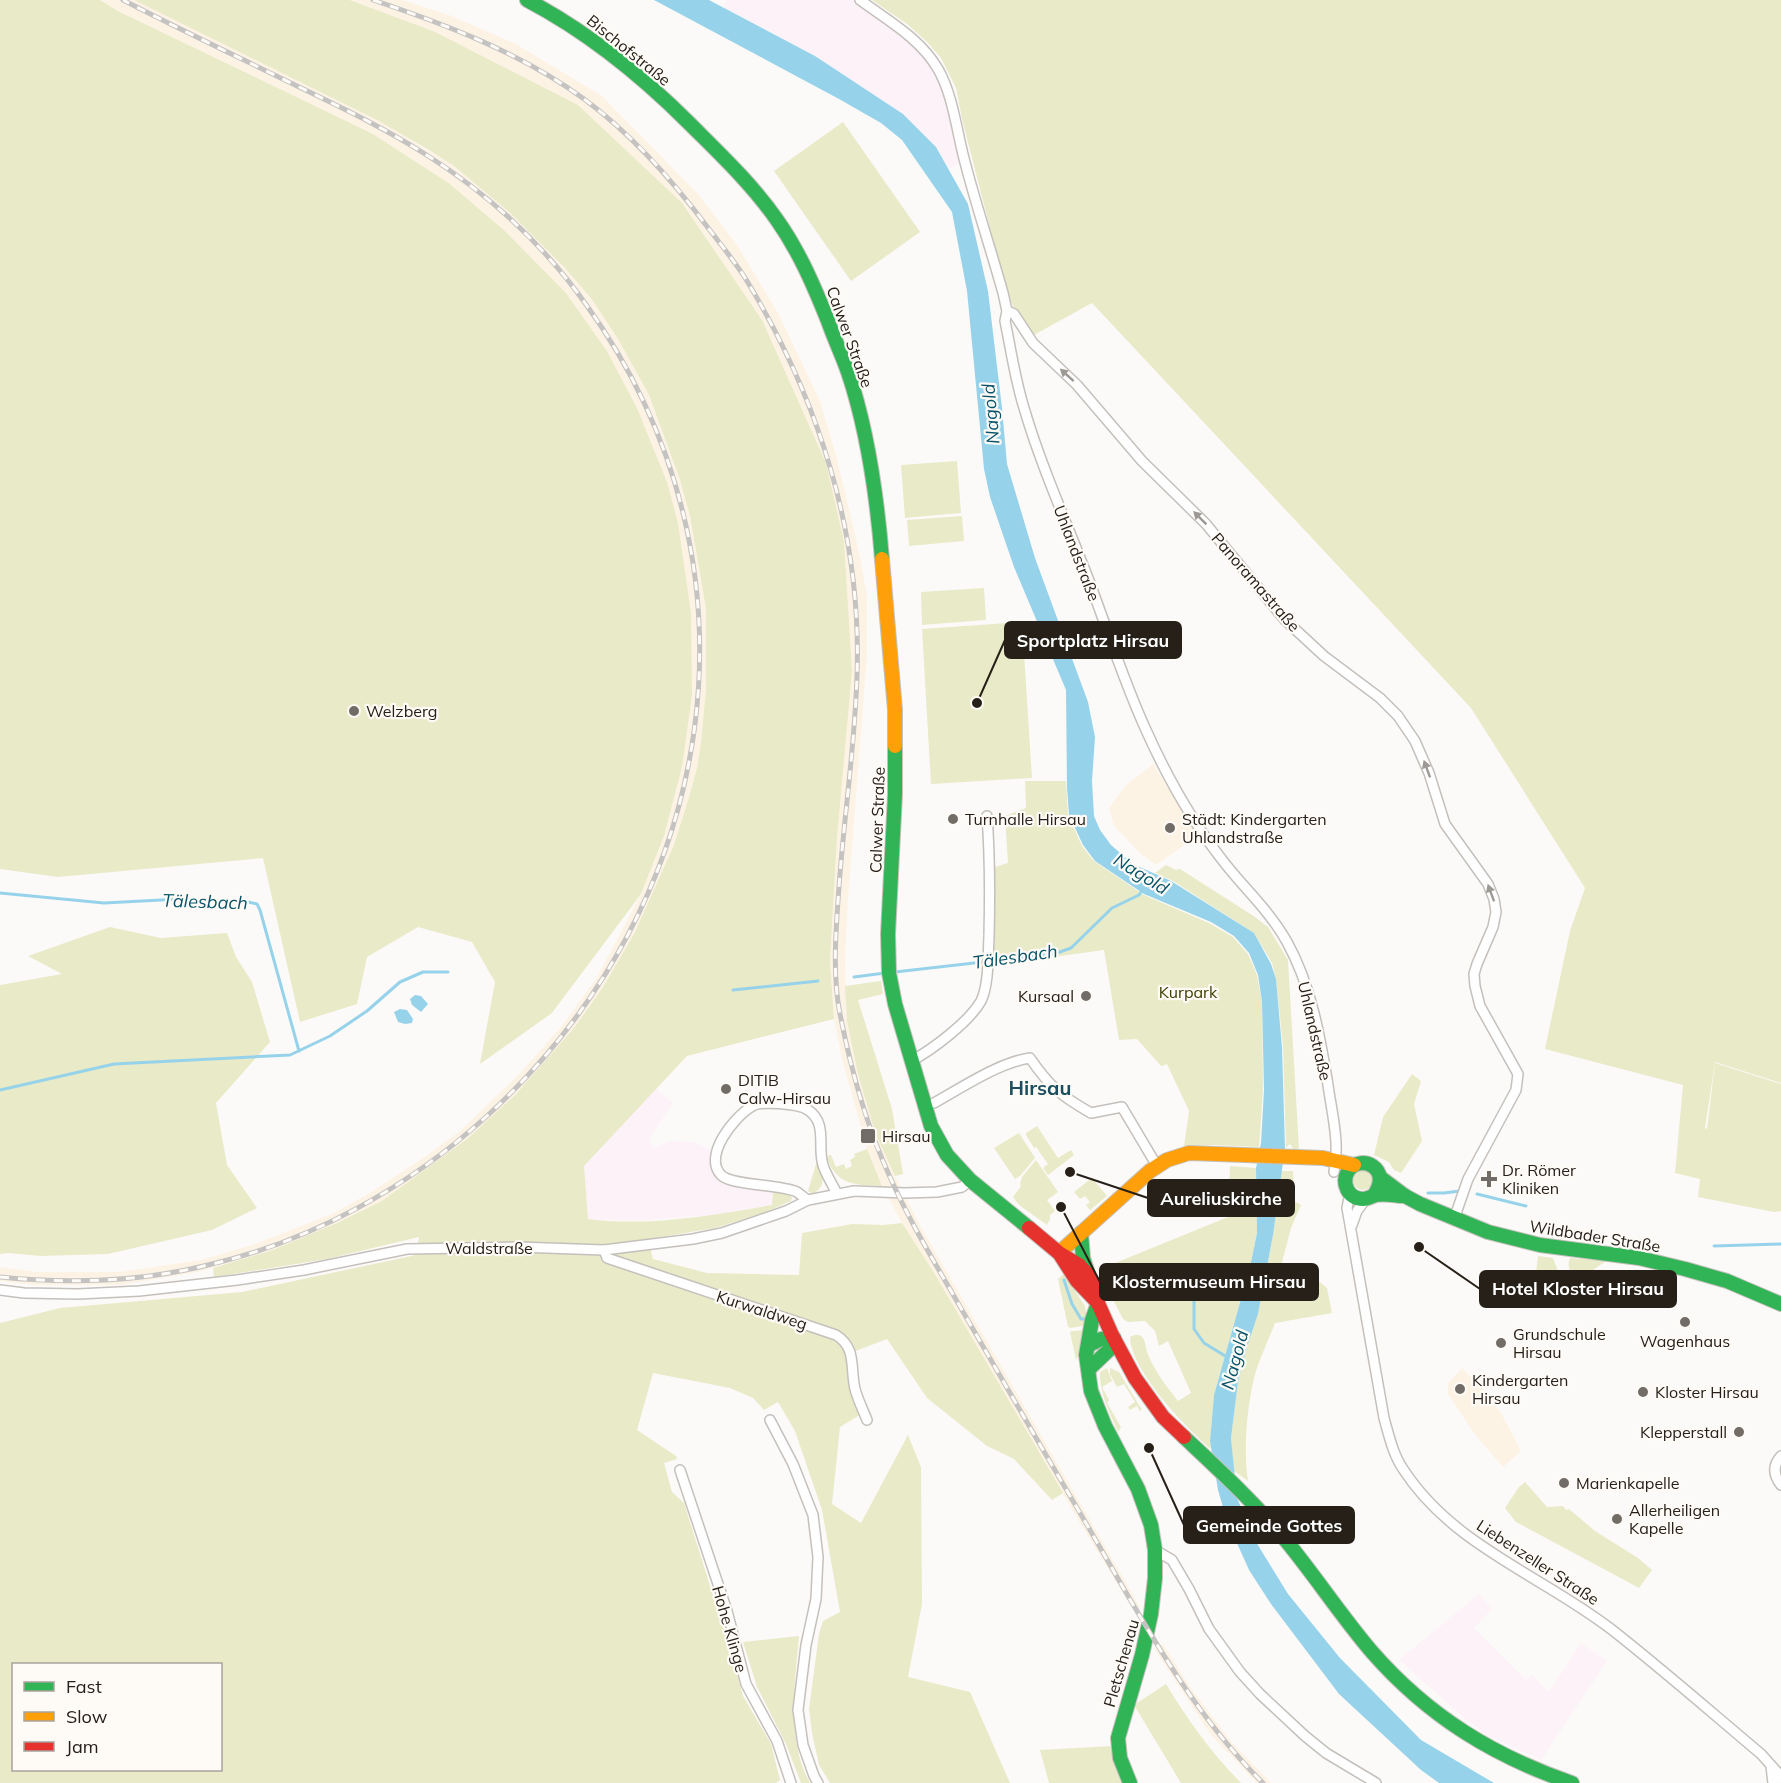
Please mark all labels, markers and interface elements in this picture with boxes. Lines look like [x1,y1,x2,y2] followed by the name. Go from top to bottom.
[583,10,675,90] street label: Bischofstraße
[822,284,878,390] street label: Calwer Straße
[1060,369,1075,382] one-way arrow
[976,383,1005,445] water label: Nagold
[1050,502,1104,604] street label: Uhlandstraße
[1193,511,1207,525] one-way arrow
[1208,528,1304,636] street label: Panoramastraße
[1005,622,1181,658] callout: Sportplatz Hirsau
[1017,629,1169,652] text: Sportplatz Hirsau
[366,701,437,721] place label: Welzberg
[347,704,361,718] marker: Welzberg
[1421,760,1431,778] one-way arrow
[865,767,889,873] street label: Calwer Straße
[965,809,1086,829] place label: Turnhalle Hirsau
[1182,809,1327,847] place label: Städt: Kindergarten Uhlandstraße
[946,812,960,826] marker: Turnhalle Hirsau
[1163,821,1177,835] marker: Städt: Kindergarten Uhlandstraße
[1110,848,1173,899] water label: Nagold
[1485,884,1495,902] one-way arrow
[162,889,248,914] water label: Tälesbach
[971,939,1059,974] water label: Tälesbach
[1294,980,1336,1082] street label: Uhlandstraße
[1159,982,1218,1002] park label: Kurpark
[1018,986,1074,1006] place label: Kursaal
[1079,989,1093,1003] marker: Kursaal
[738,1070,831,1108] place label: DITIB Calw-Hirsau
[1009,1075,1071,1100] district label: Hirsau
[719,1082,733,1096] marker: DITIB Calw-Hirsau
[882,1126,931,1146] place label: Hirsau
[859,1127,877,1145] marker: Hirsau
[1502,1160,1576,1198] place label: Dr. Römer Kliniken
[1480,1170,1498,1188] marker: Dr. Römer Kliniken
[1148,1180,1294,1216] callout: Aureliuskirche
[1160,1187,1282,1210] text: Aureliuskirche
[1528,1216,1662,1256] street label: Wildbader Straße
[445,1238,533,1258] street label: Waldstraße
[1100,1264,1318,1300] callout: Klostermuseum Hirsau
[1112,1270,1306,1293] text: Klostermuseum Hirsau
[1480,1271,1676,1307] callout: Hotel Kloster Hirsau
[1492,1277,1664,1300] text: Hotel Kloster Hirsau
[714,1286,810,1334] street label: Kurwaldweg
[1678,1315,1692,1329] marker: Wagenhaus
[1513,1324,1606,1362] place label: Grundschule Hirsau
[1216,1328,1254,1392] water label: Nagold
[1640,1331,1730,1351] place label: Wagenhaus
[1494,1336,1508,1350] marker: Grundschule Hirsau
[1472,1370,1568,1408] place label: Kindergarten Hirsau
[1453,1382,1467,1396] marker: Kindergarten Hirsau
[1655,1382,1759,1402] place label: Kloster Hirsau
[1636,1385,1650,1399] marker: Kloster Hirsau
[1640,1422,1727,1442] place label: Klepperstall
[1732,1425,1746,1439] marker: Klepperstall
[1576,1473,1679,1493] place label: Marienkapelle
[1557,1476,1571,1490] marker: Marienkapelle
[1629,1500,1720,1538] place label: Allerheiligen Kapelle
[1184,1507,1354,1543] callout: Gemeinde Gottes
[1610,1512,1624,1526] marker: Allerheiligen Kapelle
[1196,1514,1342,1537] text: Gemeinde Gottes
[1473,1515,1603,1609] street label: Liebenzeller Straße
[708,1583,752,1675] street label: Hohe Klinge
[1099,1617,1143,1709] street label: Pletschenau
[12,1663,222,1771] legend
[66,1675,102,1698] text: Fast
[66,1705,108,1728] text: Slow
[66,1735,99,1758] text: Jam

